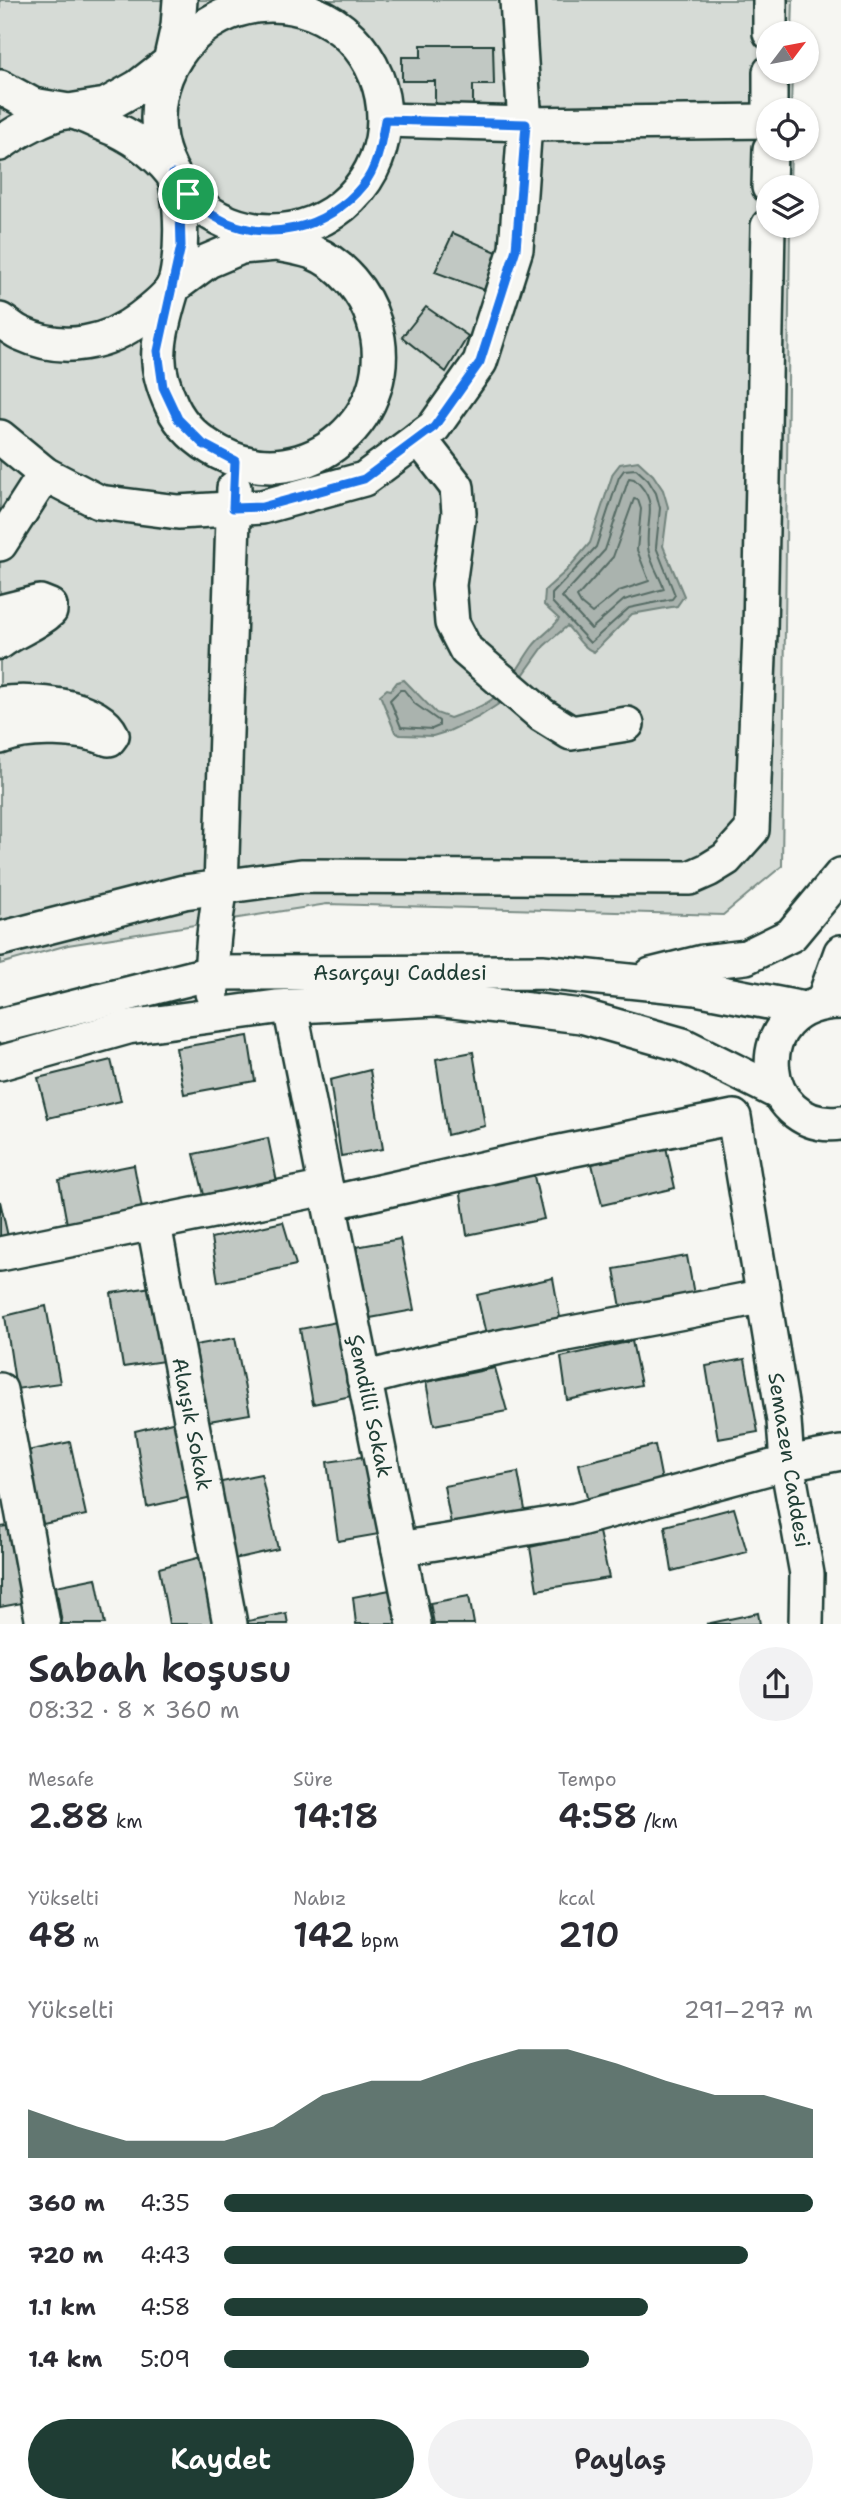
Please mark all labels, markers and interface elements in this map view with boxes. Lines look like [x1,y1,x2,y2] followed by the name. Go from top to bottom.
[756,21,819,84] north arrow
[756,21,819,238] map controls
[756,98,819,161] button: locate
[158,164,218,224] pin
[169,175,207,213] icon: arrive
[756,175,819,238] button: layers
[313,959,487,987] street label: Asarçayı Caddesi
[341,1332,399,1480] street label: Şemdilli Sokak
[165,1355,219,1493] street label: Alaışık Sokak
[761,1370,817,1550] street label: Semazen Caddesi
[28,1643,292,1694] text: Sabah koşusu
[739,1647,813,1721] button: share
[28,1695,240,1725] text: 08:32 · 8 × 360 m
[28,1767,94,1792] text: Mesafe
[293,1767,333,1792] text: Süre
[558,1767,617,1792] text: Tempo
[28,1792,109,1839] text: 2.88
[293,1792,379,1839] text: 14:18
[558,1792,637,1839] text: 4:58
[109,1809,143,1834] text: km
[637,1809,678,1834] text: /km
[28,1886,99,1911] text: Yükselti
[293,1886,346,1911] text: Nabız
[558,1886,595,1911] text: kcal
[28,1911,77,1958] text: 48
[293,1911,354,1958] text: 142
[558,1911,620,1958] text: 210
[77,1928,99,1953] text: m
[354,1928,399,1953] text: bpm
[28,1995,114,2025] text: Yükselti
[684,1995,813,2025] text: 291–297 m
[28,2188,105,2218] text: 360 m
[140,2188,190,2218] text: 4:35
[28,2240,104,2270] text: 720 m
[140,2240,191,2270] text: 4:43
[28,2292,96,2322] text: 1.1 km
[140,2292,191,2322] text: 4:58
[28,2344,102,2374] text: 1.4 km
[140,2344,190,2374] text: 5:09
[28,2419,414,2499] button: Kaydet
[428,2419,813,2499] button: Paylaş

